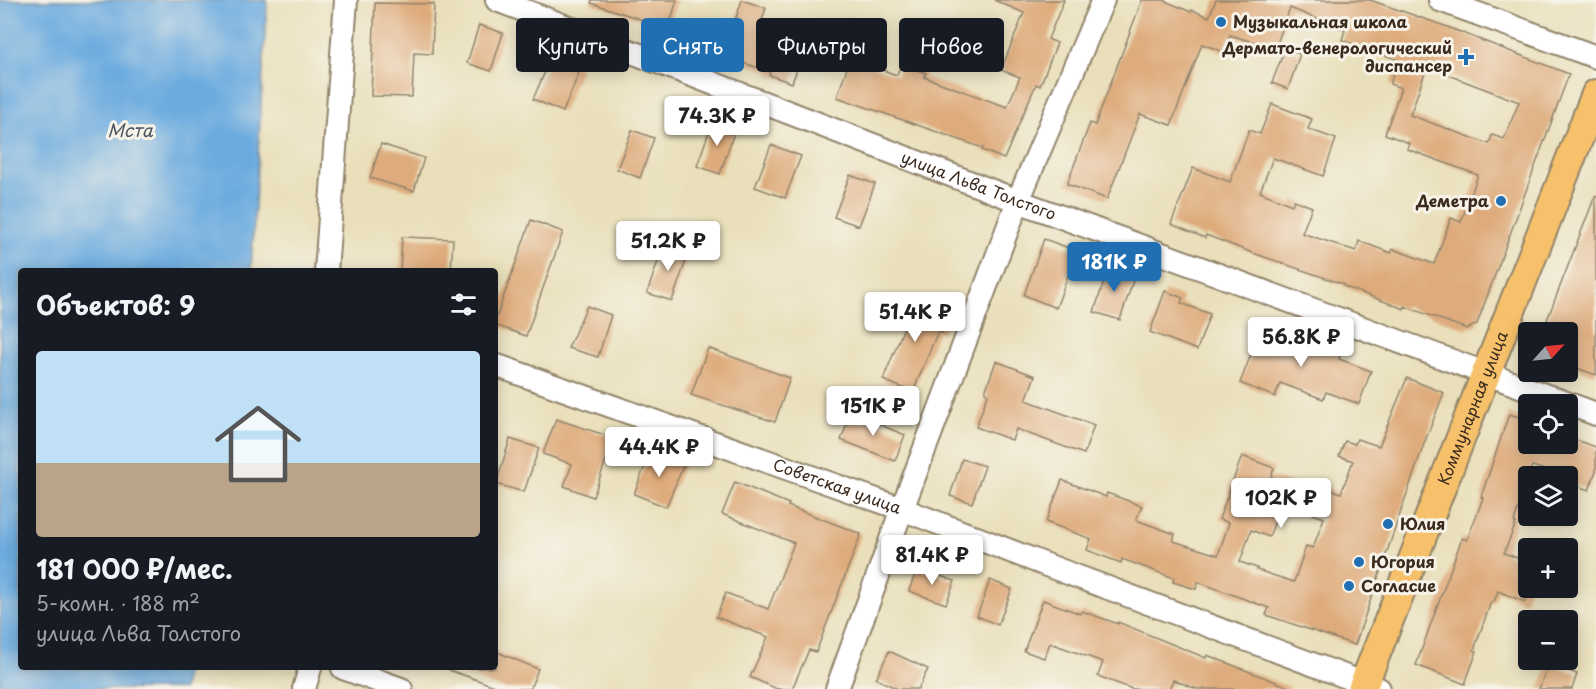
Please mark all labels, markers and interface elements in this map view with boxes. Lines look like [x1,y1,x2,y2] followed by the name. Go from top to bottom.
[1233,9,1407,33] place label: Mузыкальная школа
[1214,15,1228,29] marker: Mузыкальная школа
[516,18,629,72] chip: Купить
[641,18,744,72] chip: Снять
[756,18,887,72] chip: Фильтры
[899,18,1004,72] chip: Новое
[1222,35,1452,77] place label: Дермато-венерологический диспансер
[1457,48,1475,66] marker: Дермато-венерологический диспансер
[662,96,772,147] pin: 74.3K ₽
[678,100,756,130] text: 74.3K ₽
[107,116,154,143] water label: Мста
[898,144,1060,225] street label: улица Льва Толстого
[1415,188,1489,212] place label: Деметра
[1494,194,1508,208] marker: Деметра
[613,221,723,272] pin: 51.2K ₽
[630,225,706,255] text: 51.2K ₽
[1065,242,1163,293] pin: 181K ₽
[1081,246,1147,276] text: 181K ₽
[36,285,195,324] text: Объектов: 9
[447,288,480,321] icon: filters
[860,292,970,343] pin: 51.4K ₽
[878,296,952,326] text: 51.4K ₽
[1246,317,1356,368] pin: 56.8K ₽
[1262,321,1340,351] text: 56.8K ₽
[1518,322,1578,382] north arrow
[1518,322,1578,670] map controls
[1430,327,1513,488] street label: Коммунарная улица
[824,386,922,437] pin: 151K ₽
[204,390,312,498] icon: home
[840,390,906,420] text: 151K ₽
[1518,394,1578,454] button: locate
[604,427,714,478] pin: 44.4K ₽
[619,431,699,461] text: 44.4K ₽
[770,451,905,519] street label: Советская улица
[1518,466,1578,526] button: layers
[1232,478,1330,529] pin: 102K ₽
[1245,482,1317,512] text: 102K ₽
[1400,511,1445,535] place label: Юлия
[1381,517,1395,531] marker: Юлия
[877,535,987,586] pin: 81.4K ₽
[1518,538,1578,598] button: +
[895,539,969,569] text: 81.4K ₽
[36,549,233,588] text: 181 000 ₽/мес.
[1371,549,1435,573] place label: Югория
[1352,555,1366,569] marker: Югория
[1361,573,1436,597] place label: Согласие
[1342,579,1356,593] marker: Согласие
[36,588,200,618] text: 5-комн. · 188 m²
[1518,610,1578,670] button: −
[36,618,241,648] text: улица Льва Толстого

